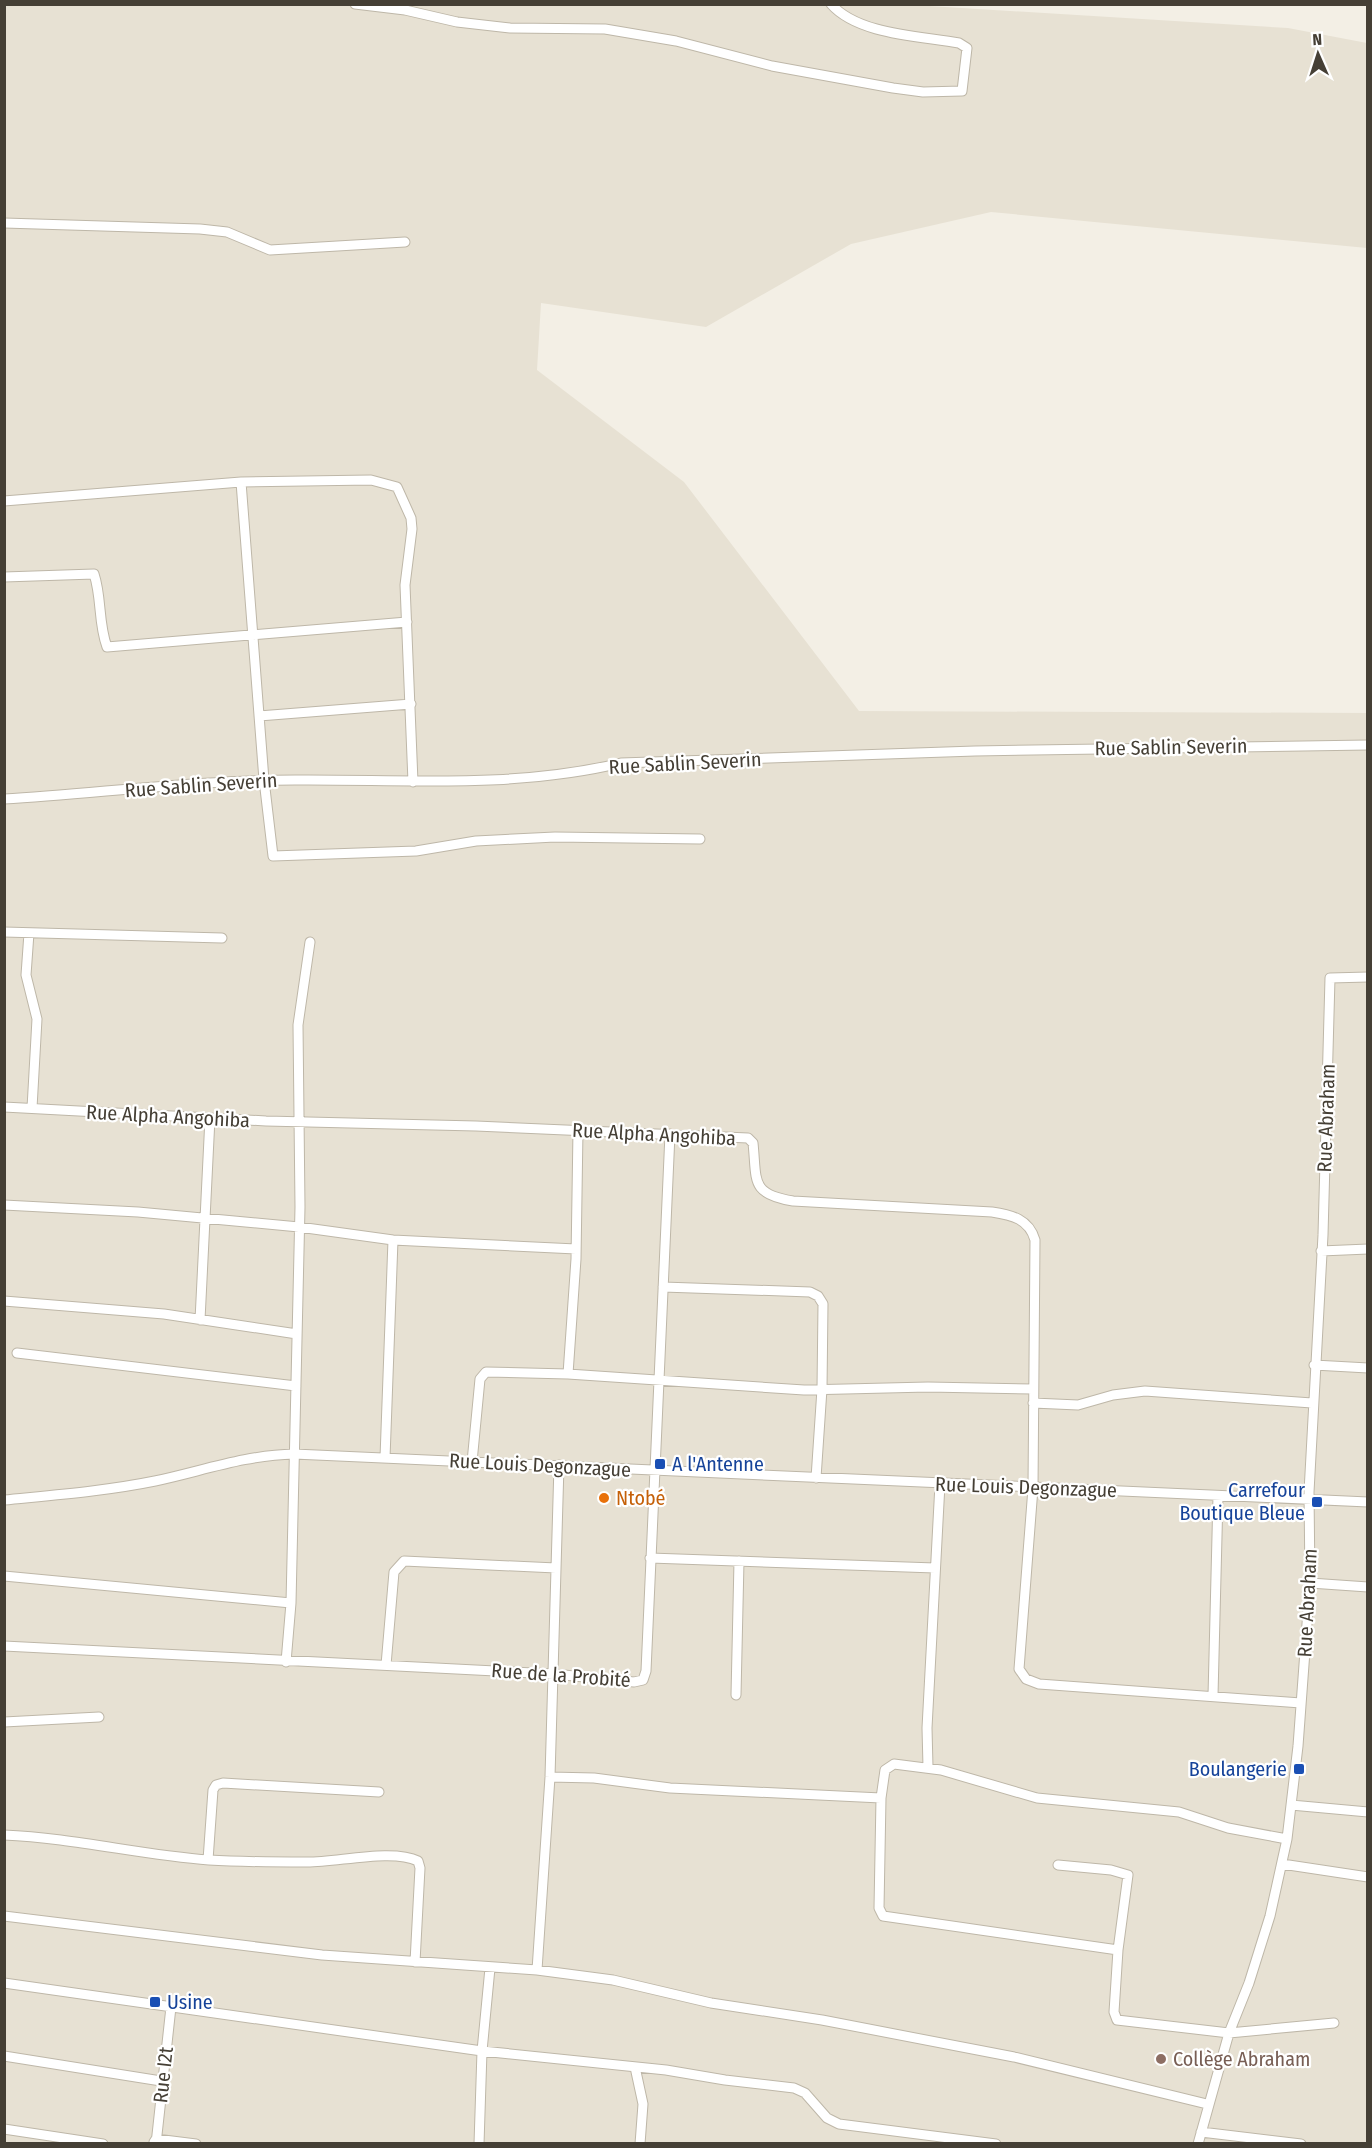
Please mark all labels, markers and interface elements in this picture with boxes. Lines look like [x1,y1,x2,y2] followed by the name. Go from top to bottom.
[1288,24,1348,84] north arrow
[1312,30,1323,49] text: N
[1094,734,1248,760] street label: Rue Sablin Severin
[608,747,762,779] street label: Rue Sablin Severin
[124,768,278,802] street label: Rue Sablin Severin
[1312,1063,1340,1173] street label: Rue Abraham
[86,1100,250,1132] street label: Rue Alpha Angohiba
[572,1118,736,1150] street label: Rue Alpha Angohiba
[448,1448,632,1482] street label: Rue Louis Degonzague
[672,1452,764,1476] place label: A l'Antenne
[653,1457,667,1471] marker: A l'Antenne
[935,1472,1117,1502] street label: Rue Louis Degonzague
[1179,1478,1305,1525] place label: Carrefour Boutique Bleue
[616,1486,665,1510] place label: Ntobé
[597,1491,611,1505] marker: Ntobé
[1310,1495,1324,1509] marker: Carrefour Boutique Bleue
[1292,1548,1322,1658] street label: Rue Abraham
[490,1658,632,1692] street label: Rue de la Probité
[1189,1757,1287,1781] place label: Boulangerie
[1292,1762,1306,1776] marker: Boulangerie
[167,1990,213,2014] place label: Usine
[148,1995,162,2009] marker: Usine
[148,2045,178,2104] street label: Rue I2t
[1173,2047,1310,2071] place label: Collège Abraham
[1154,2052,1168,2066] marker: Collège Abraham

